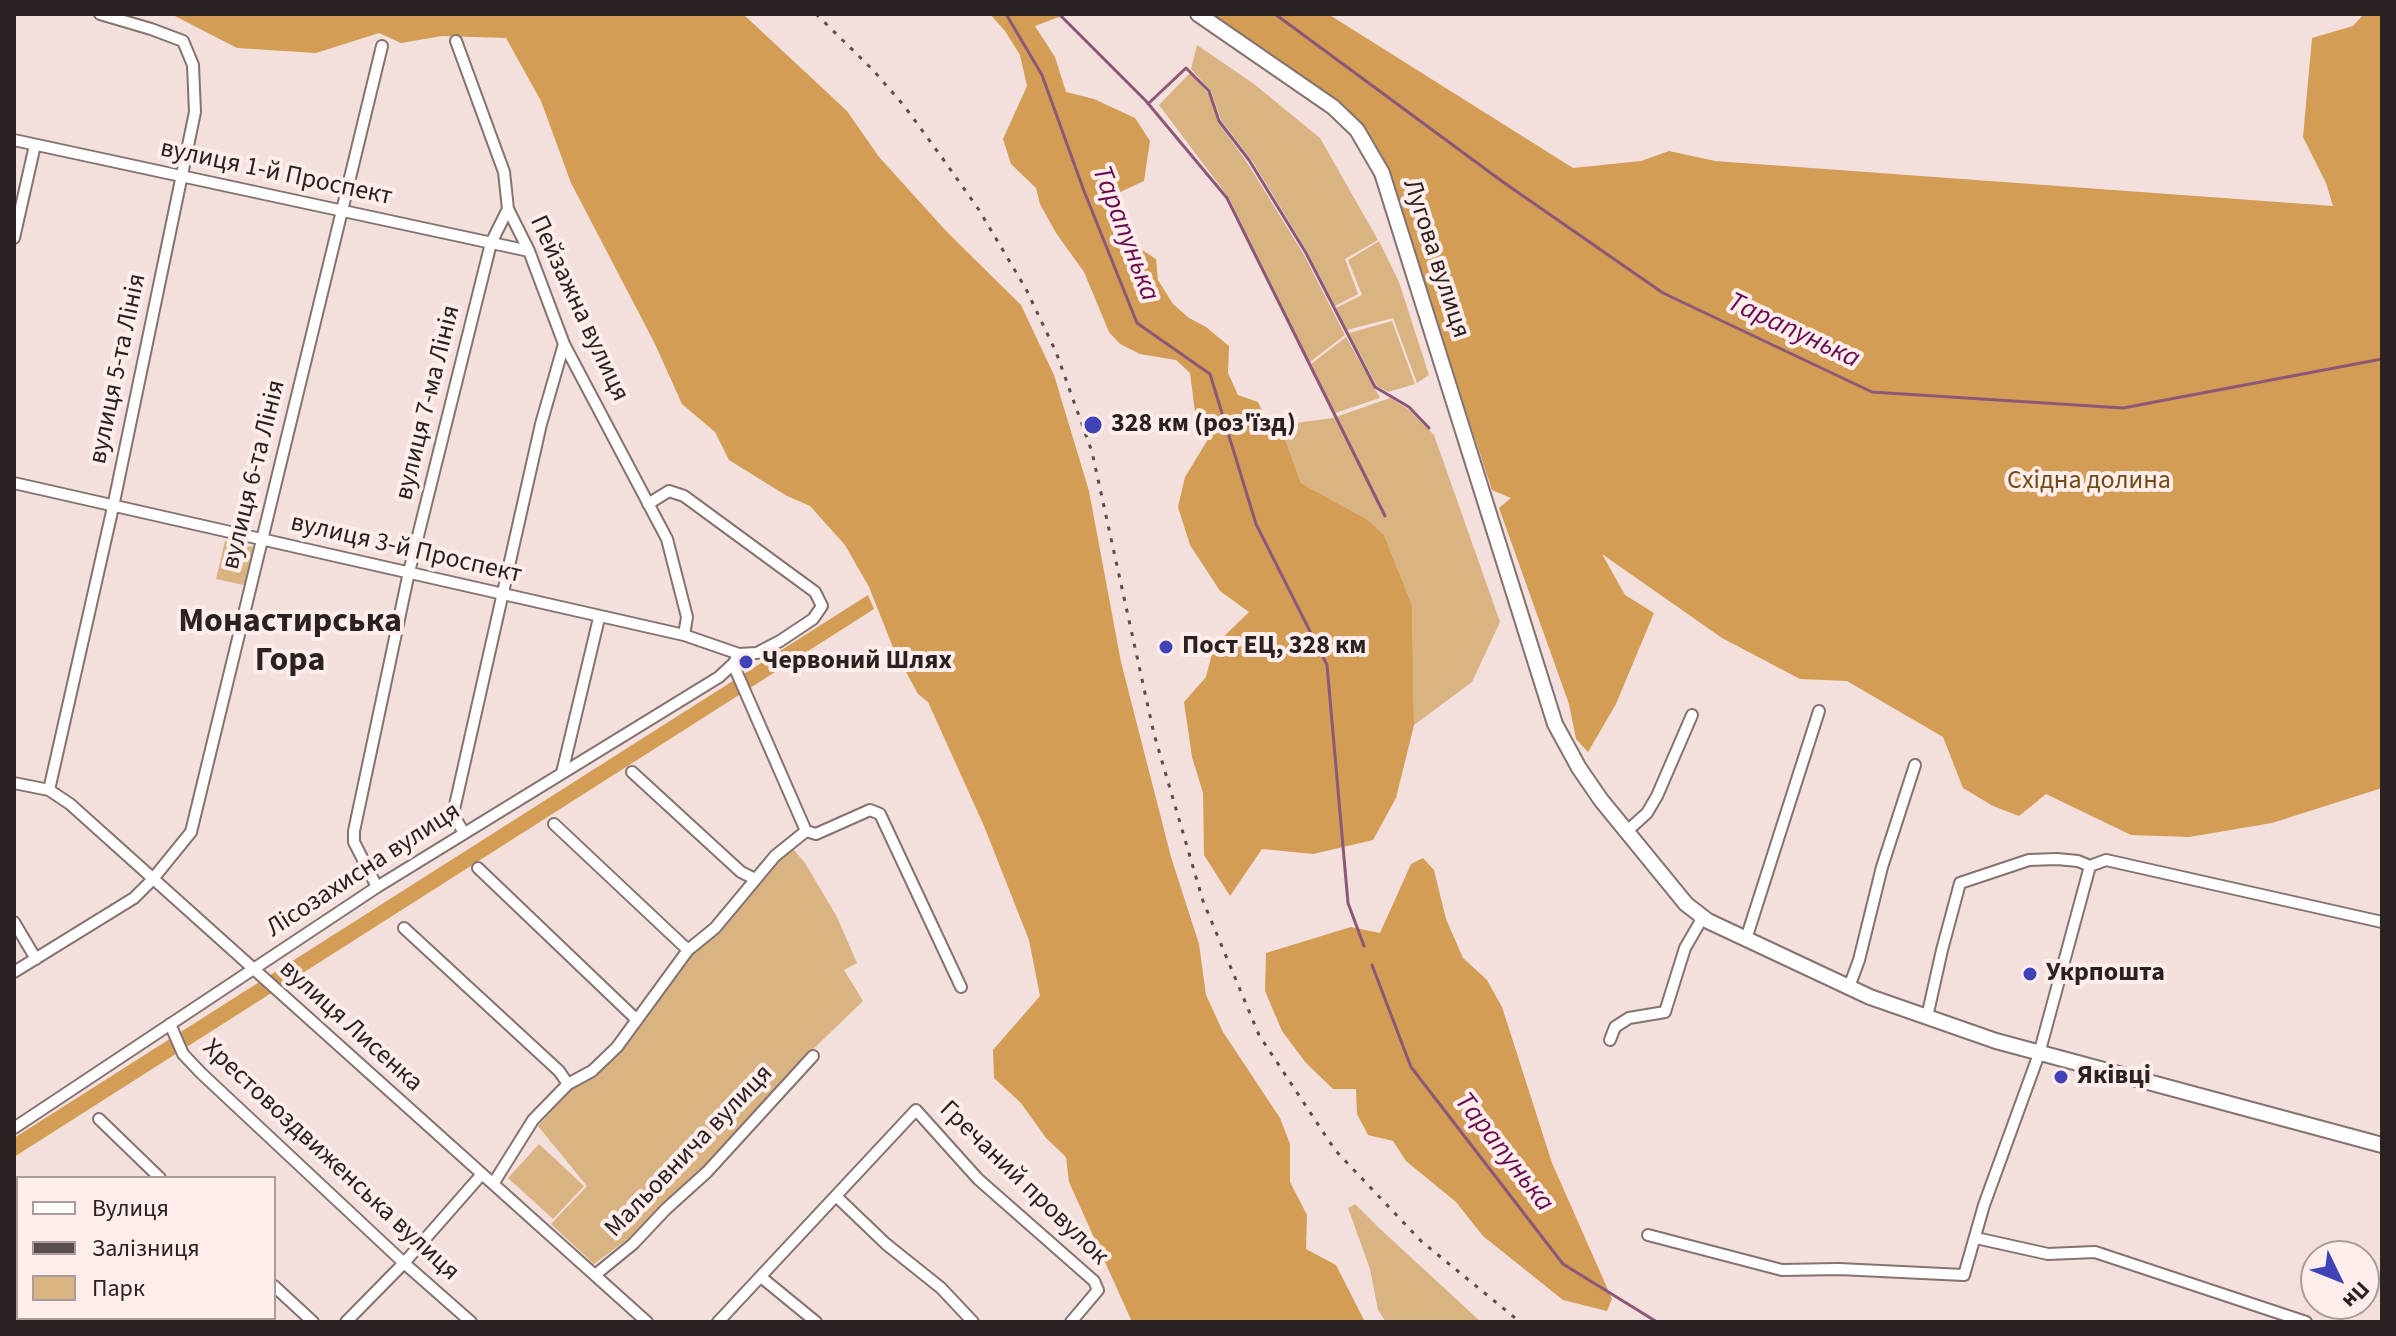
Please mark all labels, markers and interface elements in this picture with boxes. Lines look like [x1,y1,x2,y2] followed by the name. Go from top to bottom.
[157,134,395,214] street label: вулиця 1-й Проспект
[1083,162,1165,306] water label: Тарапунька
[1395,176,1475,342] street label: Лугова вулиця
[521,211,635,407] street label: Пейзажна вулиця
[84,271,154,467] street label: вулиця 5-та Лінія
[1721,287,1865,377] water label: Тарапунька
[390,302,468,504] street label: вулиця 7-ма Лінія
[216,377,294,573] street label: вулиця 6-та Лінія
[1111,409,1296,441] place label: 328 км (роз'їзд)
[1082,414,1104,436] marker: 328 км (роз'їзд)
[2007,466,2171,498] park label: Східна долина
[287,508,525,592] street label: вулиця 3-й Проспект
[178,604,402,684] district label: Монастирська Гора
[1182,631,1366,663] place label: Пост ЕЦ, 328 км
[1157,638,1175,656] marker: Пост ЕЦ, 328 км
[762,646,952,678] place label: Червоний Шлях
[737,653,755,671] marker: Червоний Шлях
[261,797,467,945] street label: Лісозахисна вулиця
[272,954,428,1100] street label: вулиця Лисенка
[2046,958,2165,990] place label: Укрпошта
[2021,965,2039,983] marker: Укрпошта
[195,1034,465,1288] street label: Хрестовоздвиженська вулиця
[599,1059,781,1245] street label: Мальовнича вулиця
[2077,1061,2151,1093] place label: Яківці
[2052,1068,2070,1086] marker: Яківці
[1446,1087,1560,1219] water label: Тарапунька
[932,1095,1114,1273] street label: Гречаний провулок
[16,1176,276,1320] legend
[92,1191,169,1226] text: Вулиця
[92,1231,200,1266] text: Залізниця
[2300,1240,2380,1320] north arrow
[92,1271,145,1306] text: Парк
[2335,1274,2377,1316] text: Пн

